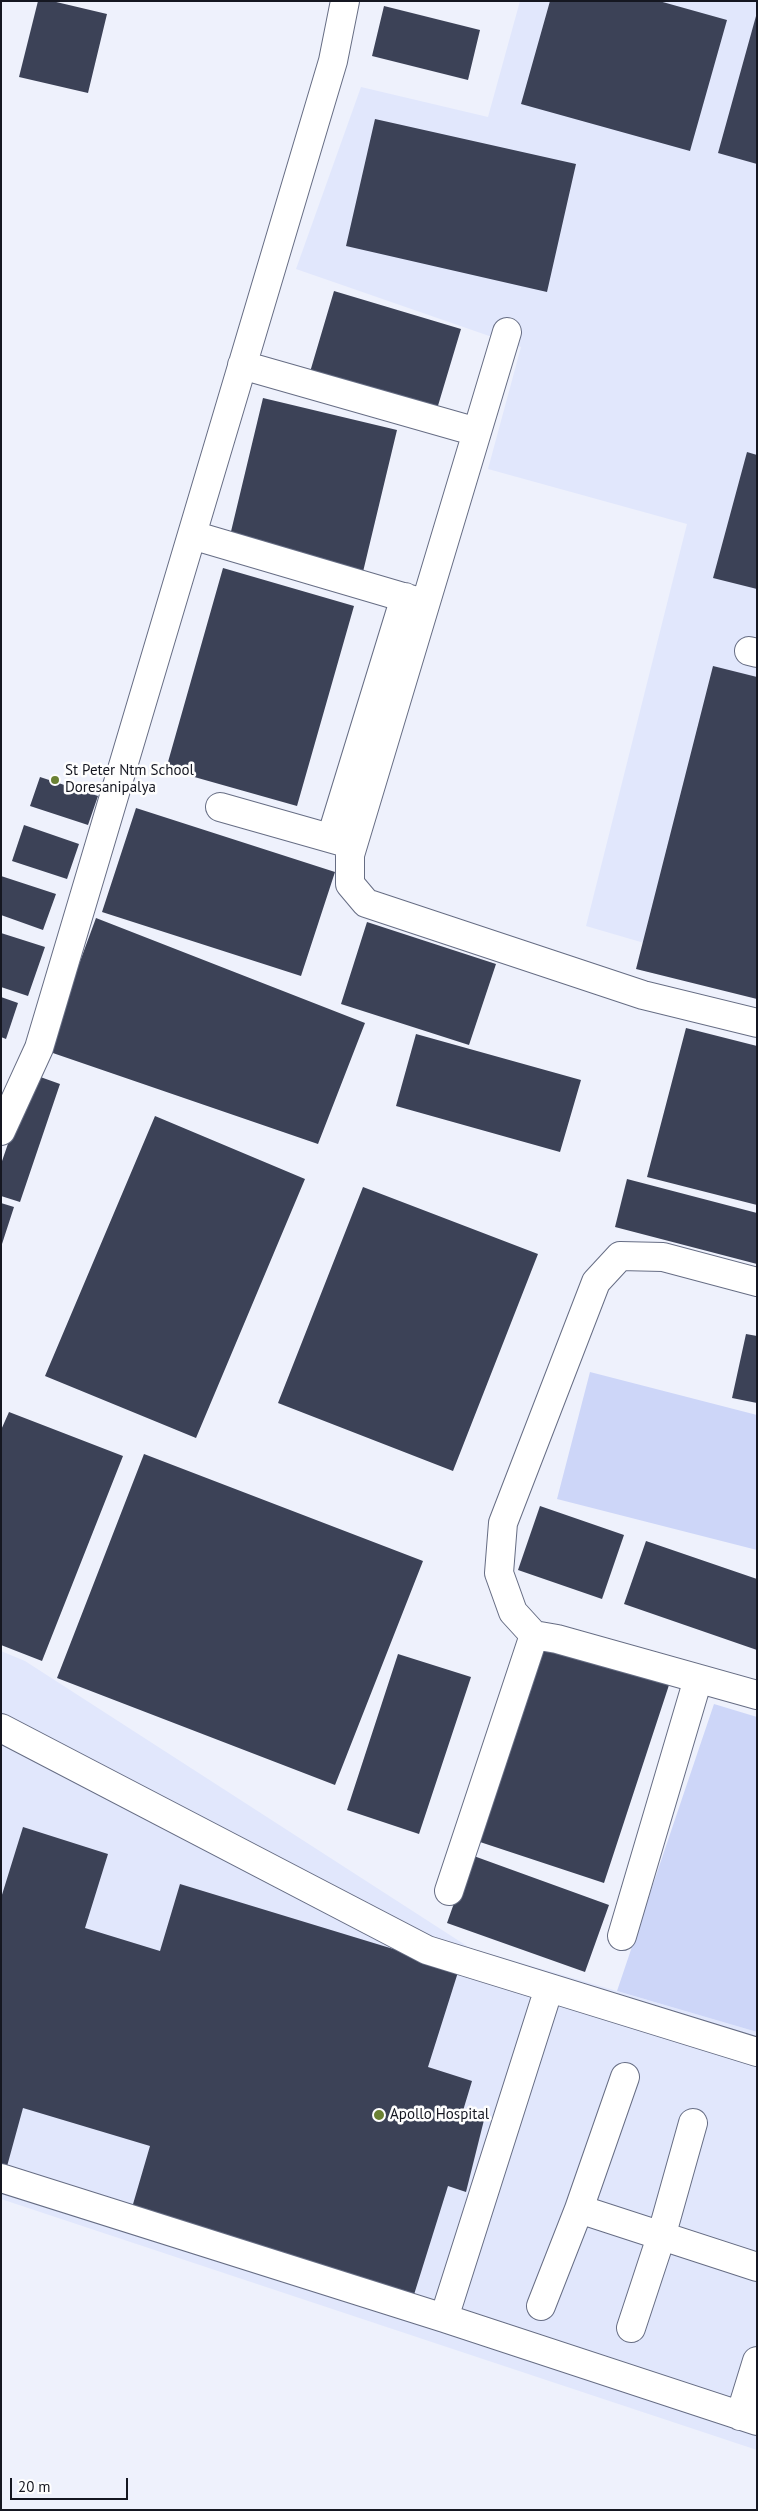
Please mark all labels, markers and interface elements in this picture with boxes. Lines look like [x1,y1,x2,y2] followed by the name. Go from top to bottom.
[65,762,194,797] place label: St Peter Ntm School Doresanipalya
[49,774,61,786] marker: St Peter Ntm School Doresanipalya
[390,2106,489,2124] place label: Apollo Hospital
[372,2108,386,2122] marker: Apollo Hospital
[12,2468,130,2500] scale bar
[18,2477,51,2496] text: 20 m

